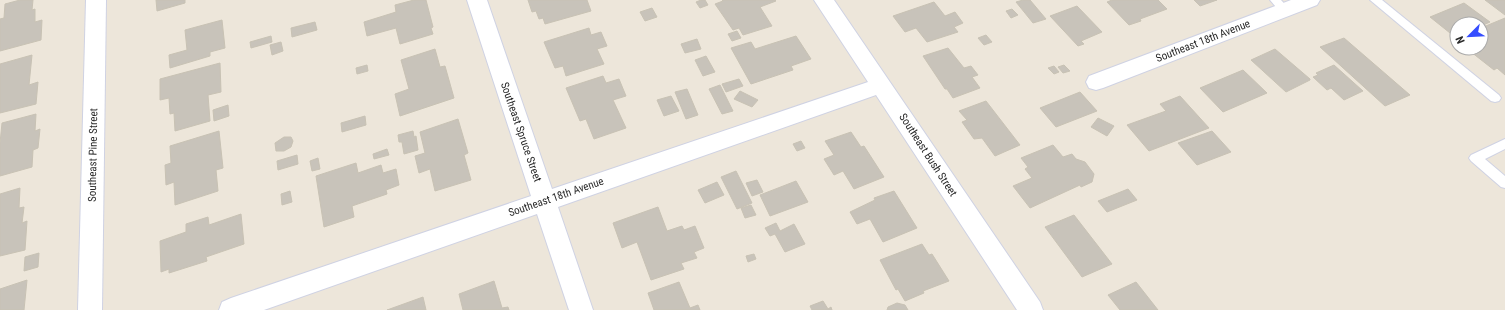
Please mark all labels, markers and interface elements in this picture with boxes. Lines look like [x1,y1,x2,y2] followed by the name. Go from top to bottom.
[1449,16,1489,56] north arrow
[1154,17,1252,65] street label: Southeast 18th Avenue
[1453,34,1468,46] text: N
[498,80,544,184] street label: Southeast Spruce Street
[86,108,100,202] street label: Southeast Pine Street
[896,111,960,199] street label: Southeast Bush Street
[507,175,605,219] street label: Southeast 18th Avenue

